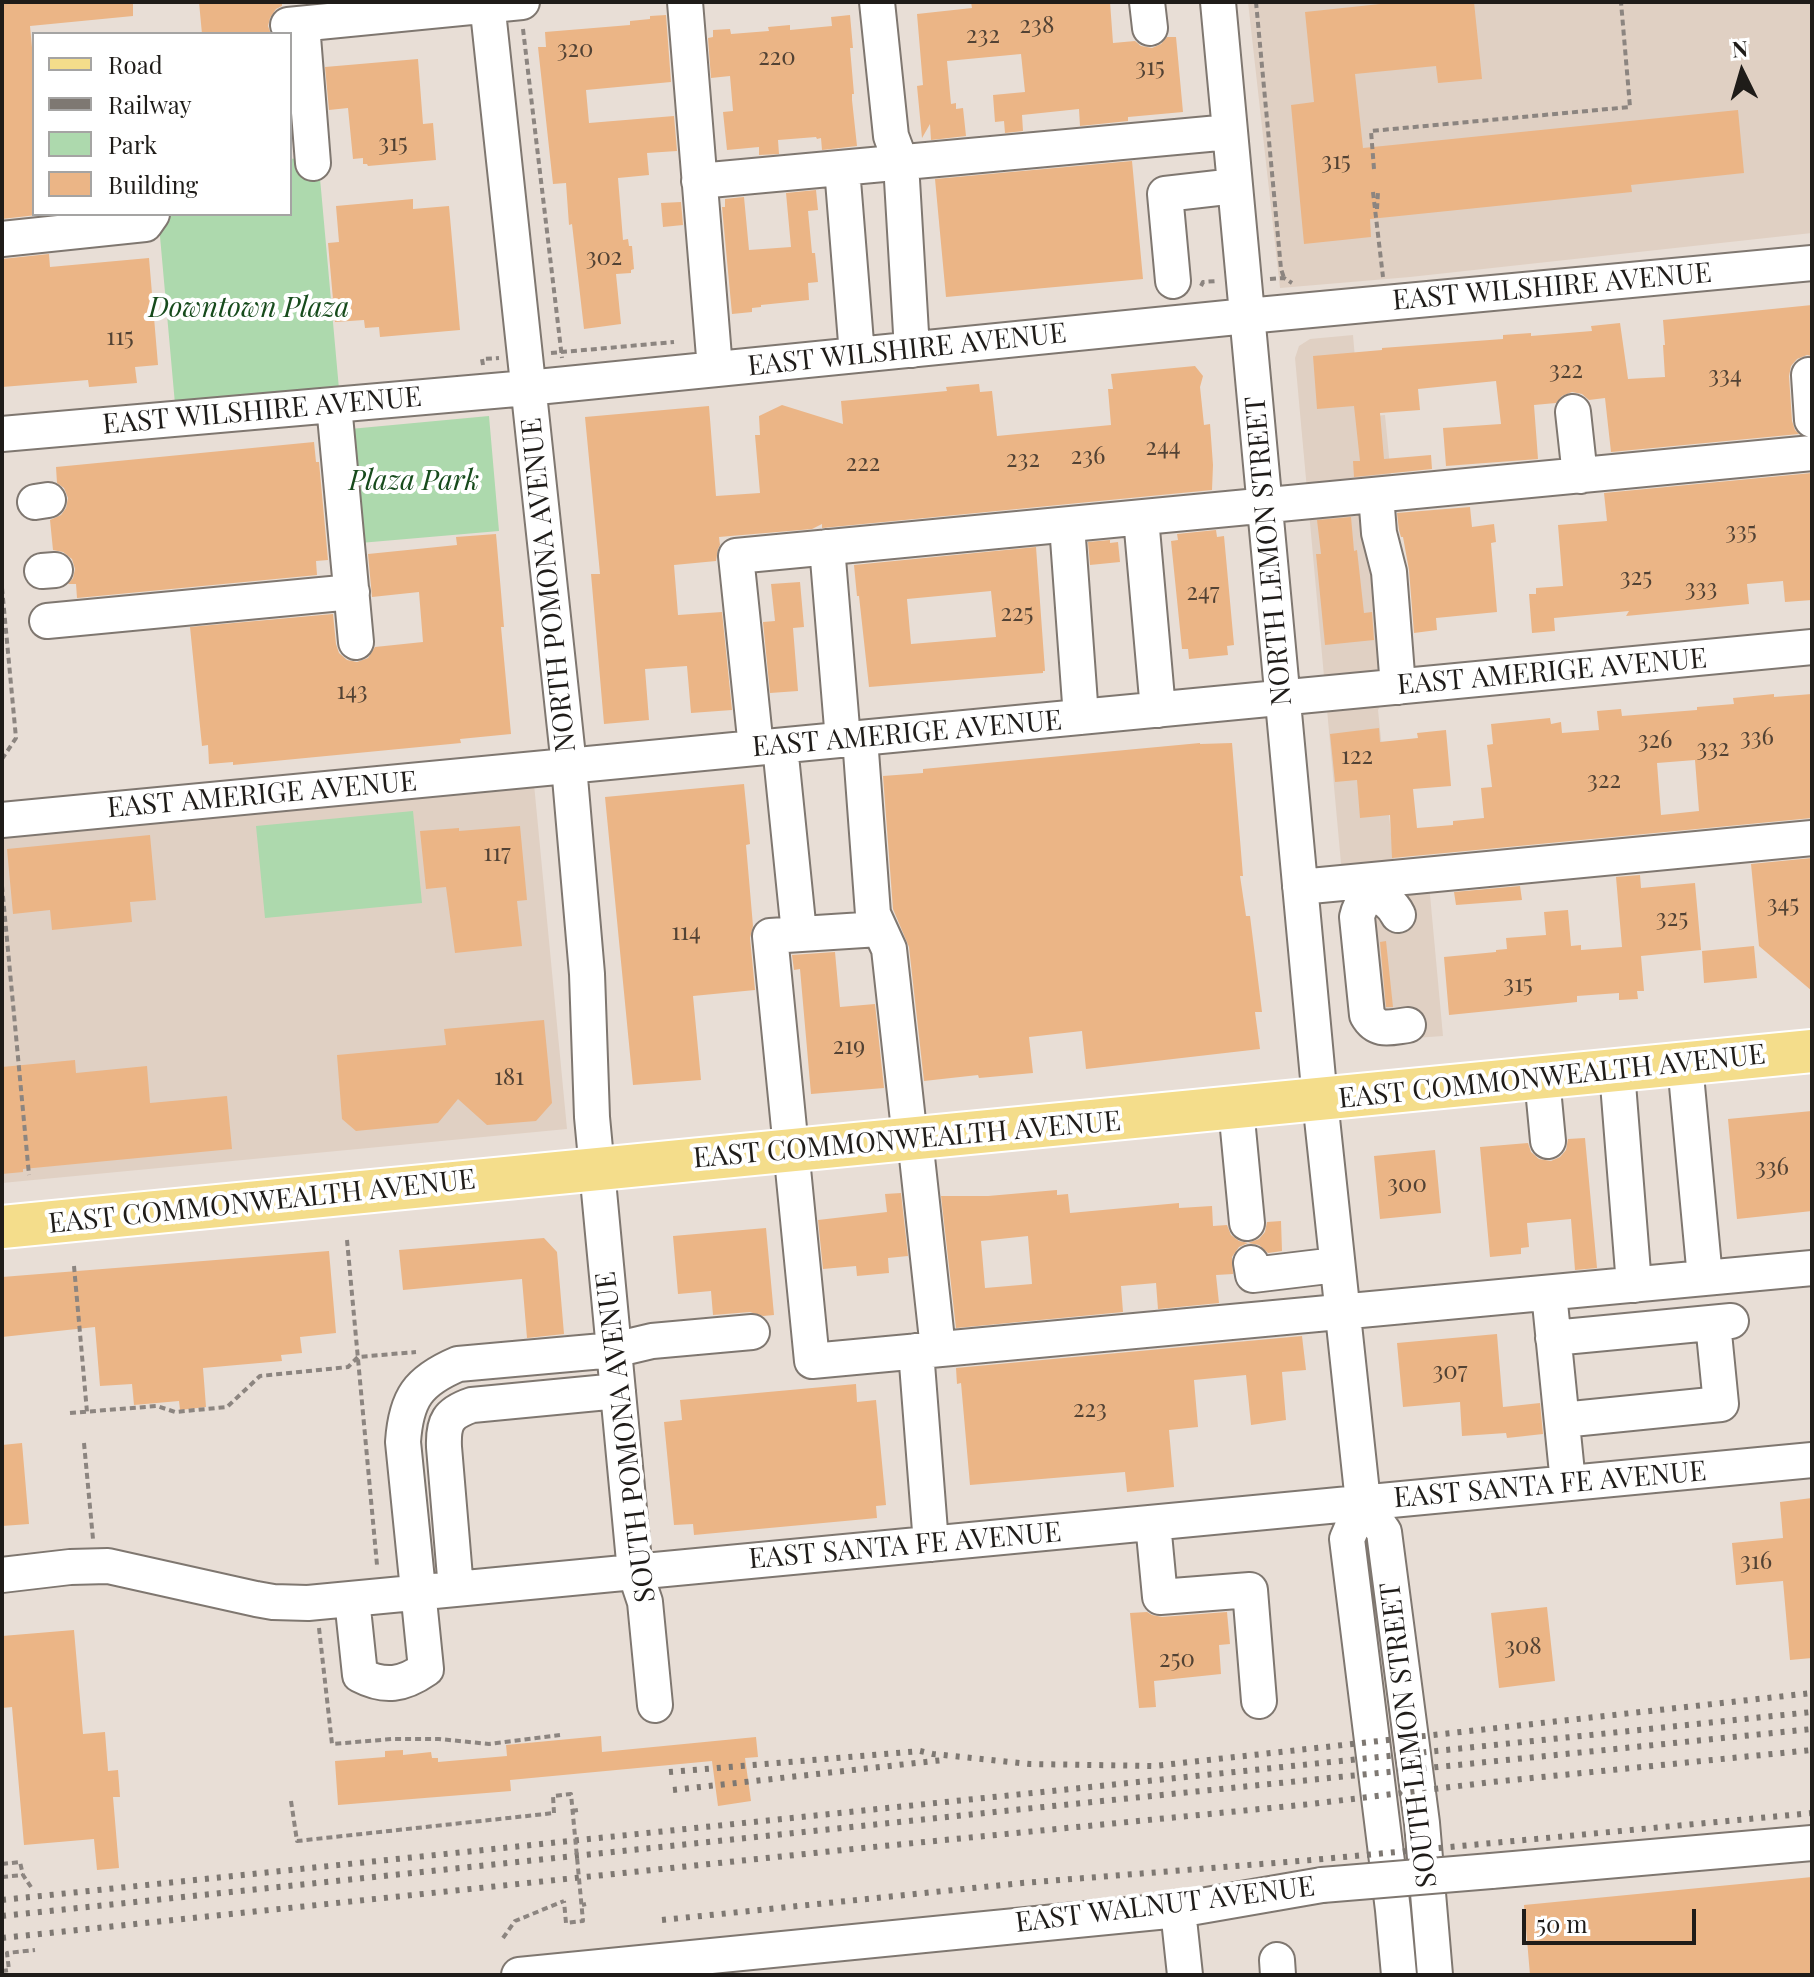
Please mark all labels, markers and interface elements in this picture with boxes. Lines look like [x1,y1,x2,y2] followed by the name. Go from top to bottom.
[1020,12,1054,40] house number: 238
[966,22,1000,50] house number: 232
[32,32,292,216] legend
[1702,32,1782,112] north arrow
[1731,32,1749,64] text: N
[557,36,593,64] house number: 320
[758,44,796,72] house number: 220
[108,48,163,80] text: Road
[1135,54,1165,82] house number: 315
[108,88,192,120] text: Railway
[108,128,157,160] text: Park
[378,130,408,158] house number: 315
[1321,148,1351,176] house number: 315
[108,168,198,200] text: Building
[586,244,622,272] house number: 302
[1391,256,1713,318] street label: EAST WILSHIRE AVENUE
[149,291,349,325] park label: Downtown Plaza
[746,317,1068,383] street label: EAST WILSHIRE AVENUE
[106,324,134,352] house number: 115
[1549,357,1583,385] house number: 322
[1708,362,1742,390] house number: 334
[101,380,423,442] street label: EAST WILSHIRE AVENUE
[1239,395,1299,707] street label: NORTH LEMON STREET
[515,416,583,754] street label: NORTH POMONA AVENUE
[1145,434,1181,462] house number: 244
[1071,443,1105,471] house number: 236
[1006,446,1040,474] house number: 232
[846,450,880,478] house number: 222
[349,464,479,498] park label: Plaza Park
[1725,518,1757,546] house number: 335
[1620,564,1652,592] house number: 325
[1685,575,1717,603] house number: 333
[1187,579,1219,607] house number: 247
[1001,600,1033,628] house number: 225
[1396,642,1708,702] street label: EAST AMERIGE AVENUE
[336,678,368,706] house number: 143
[751,704,1063,764] street label: EAST AMERIGE AVENUE
[1740,724,1774,752] house number: 336
[1638,727,1672,755] house number: 326
[1696,735,1730,763] house number: 332
[1341,743,1373,771] house number: 122
[106,765,418,825] street label: EAST AMERIGE AVENUE
[1587,767,1621,795] house number: 322
[483,840,511,868] house number: 117
[1767,891,1799,919] house number: 345
[1656,905,1688,933] house number: 325
[671,919,701,947] house number: 114
[1503,971,1533,999] house number: 315
[833,1033,865,1061] house number: 219
[1337,1038,1767,1116] street label: EAST COMMONWEALTH AVENUE
[494,1064,524,1092] house number: 181
[692,1105,1122,1175] street label: EAST COMMONWEALTH AVENUE
[1755,1154,1789,1182] house number: 336
[47,1163,477,1241] street label: EAST COMMONWEALTH AVENUE
[1387,1171,1427,1199] house number: 300
[589,1270,663,1604] street label: SOUTH POMONA AVENUE
[1433,1358,1467,1386] house number: 307
[1073,1396,1107,1424] house number: 223
[1392,1455,1708,1515] street label: EAST SANTA FE AVENUE
[747,1516,1063,1576] street label: EAST SANTA FE AVENUE
[1740,1548,1772,1576] house number: 316
[1374,1580,1444,1890] street label: SOUTH LEMON STREET
[1504,1633,1542,1661] house number: 308
[1159,1646,1195,1674] house number: 250
[1013,1870,1317,1940] street label: EAST WALNUT AVENUE
[1526,1893,1700,1943] scale bar
[1536,1907,1588,1939] text: 50 m

